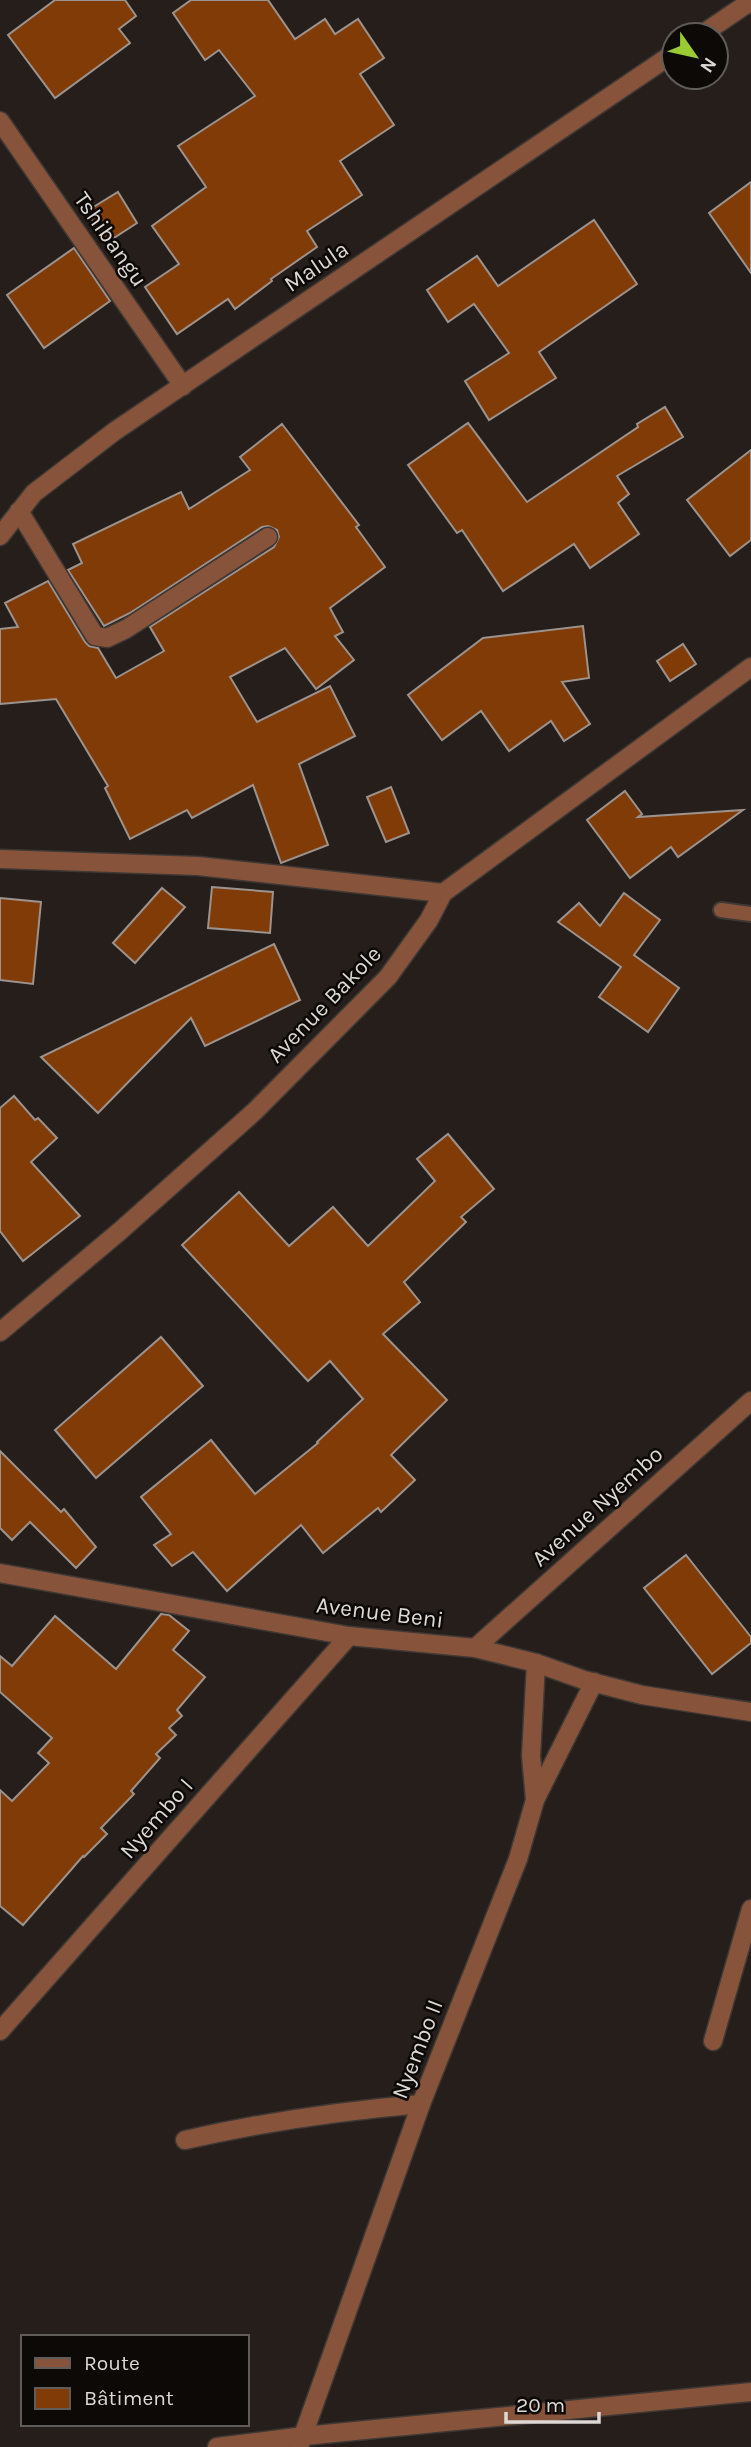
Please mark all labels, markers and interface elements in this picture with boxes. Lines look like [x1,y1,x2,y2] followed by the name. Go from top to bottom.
[660,21,730,91] north arrow
[695,53,721,77] text: N
[68,187,153,292] street label: Tshibangu
[279,235,354,298] street label: Malula
[262,940,387,1068] street label: Avenue Bakole
[526,1440,668,1572] street label: Avenue Nyembo
[315,1591,445,1634] street label: Avenue Beni
[114,1773,199,1864] street label: Nyembo I
[386,1996,449,2103] street label: Nyembo II
[21,2335,248,2426] legend
[84,2351,140,2375] text: Route
[506,2380,599,2424] scale bar
[84,2386,174,2410] text: Bâtiment
[516,2393,565,2417] text: 20 m

